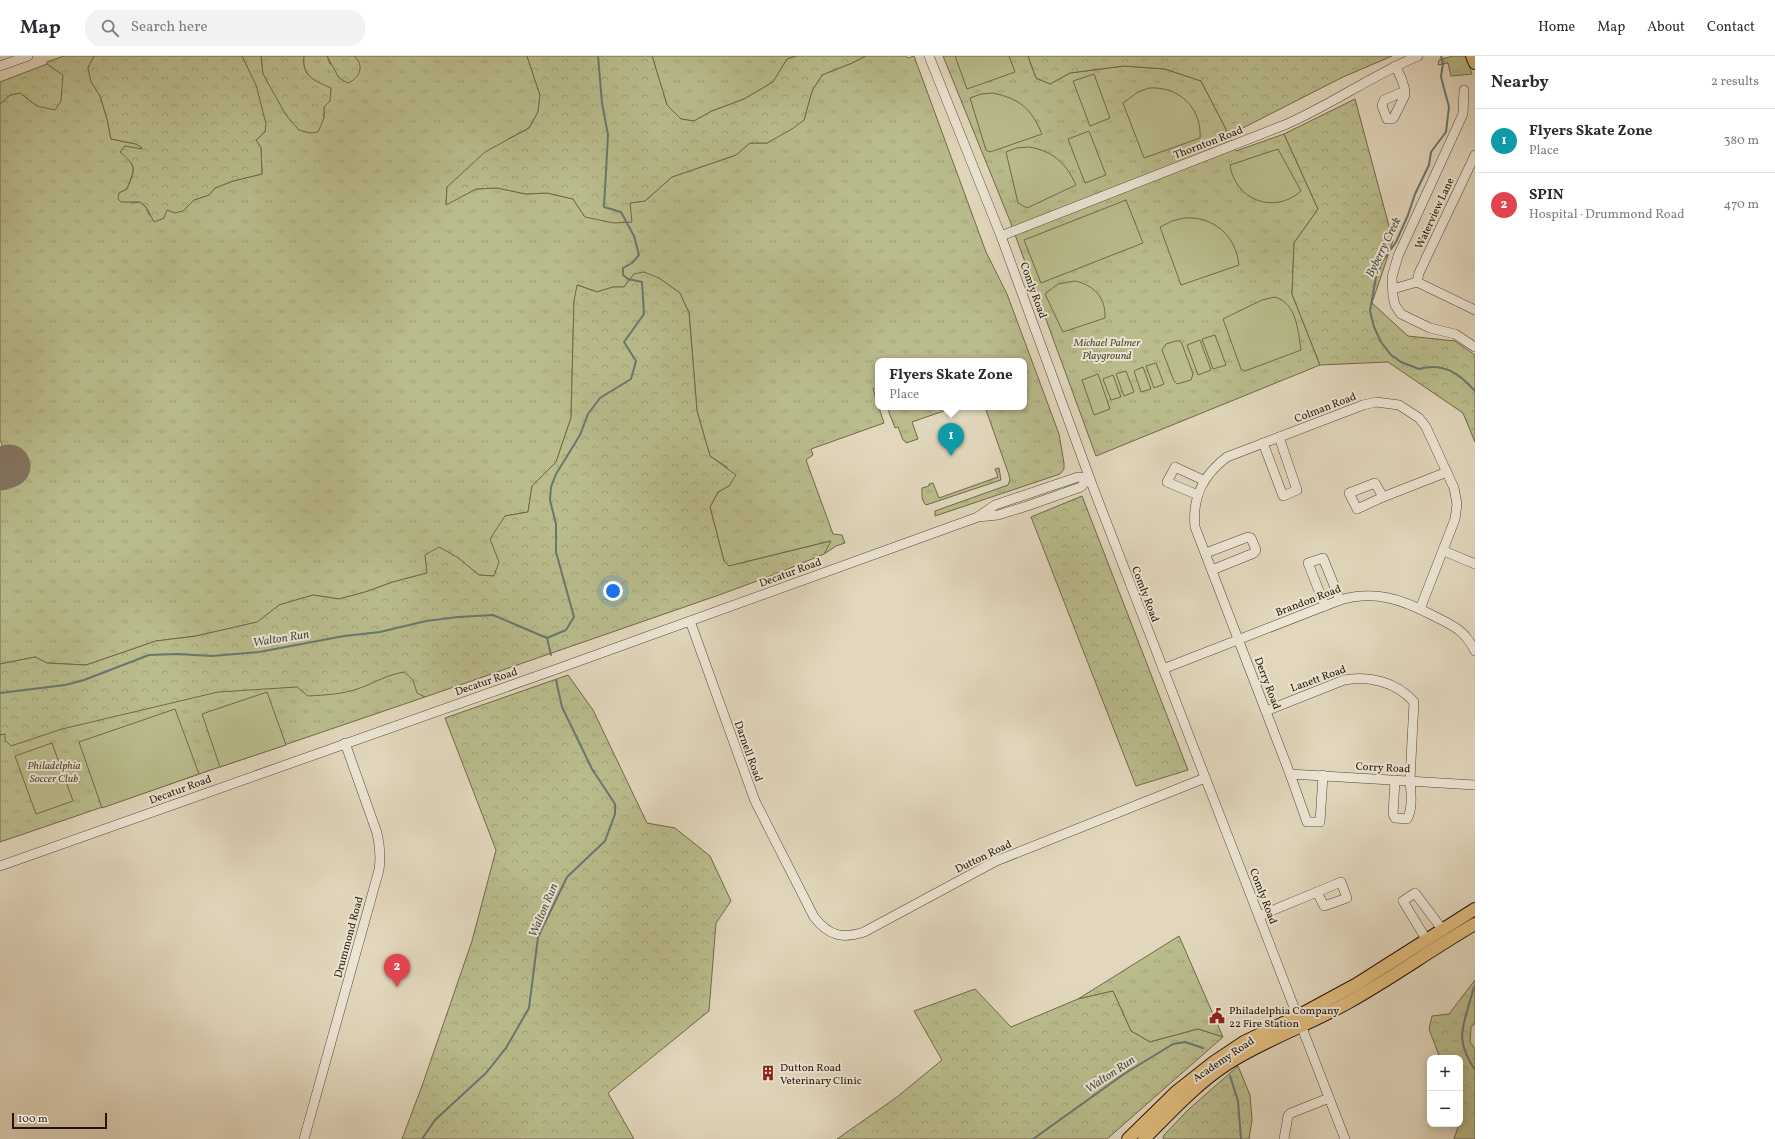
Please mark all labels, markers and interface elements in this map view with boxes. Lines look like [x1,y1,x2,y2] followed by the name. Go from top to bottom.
[85,10,365,46] search box
[20,15,61,41] text: Map
[99,17,121,39] icon: search
[131,17,208,38] text: Search here
[1538,18,1575,37] text: Home
[1597,18,1625,37] text: Map
[1647,18,1685,37] text: About
[1707,18,1755,37] text: Contact
[1491,71,1549,94] text: Nearby
[1711,73,1759,91] text: 2 results
[1529,121,1652,142] text: Flyers Skate Zone
[1172,123,1245,163] street label: Thornton Road
[1501,132,1507,150] text: 1
[1724,132,1759,150] text: 380 m
[1529,142,1559,160] text: Place
[1412,175,1458,252] street label: Waterview Lane
[1529,185,1564,206] text: SPIN
[1501,196,1507,214] text: 2
[1724,196,1759,214] text: 470 m
[1529,206,1685,224] text: Hospital · Drummond Road
[1362,214,1406,280] water label: Byberry Creek
[1016,260,1050,321] street label: Comly Road
[1073,336,1141,364] park label: Michael Palmer Playground
[875,358,1027,410] popup
[889,365,1013,386] text: Flyers Skate Zone
[889,386,919,404] text: Place
[1292,390,1359,427] street label: Colman Road
[938,423,964,456] pin: 1
[757,555,824,592] street label: Decatur Road
[1127,564,1162,625] street label: Comly Road
[603,581,623,601] your location
[1274,582,1344,621] street label: Brandon Road
[252,627,311,651] water label: Walton Run
[1250,655,1283,712] street label: Derry Road
[1289,662,1348,696] street label: Lanett Road
[453,665,520,700] street label: Decatur Road
[730,719,765,784] street label: Darnell Road
[27,759,81,787] park label: Philadelphia Soccer Club
[1355,760,1411,777] street label: Corry Road
[147,772,214,809] street label: Decatur Road
[953,837,1014,878] street label: Dutton Road
[1245,866,1280,927] street label: Comly Road
[525,881,562,940] water label: Walton Run
[331,895,368,980] street label: Drummond Road
[384,954,410,987] pin: 2
[1229,1004,1339,1032] place label: Philadelphia Company 22 Fire Station
[1208,1007,1226,1025] public building icon: Philadelphia Company 22 Fire Station
[1190,1034,1258,1086] street label: Academy Road
[1082,1052,1139,1097] water label: Walton Run
[1427,1055,1463,1127] map controls
[1427,1055,1463,1091] button: +
[780,1061,862,1089] place label: Dutton Road Veterinary Clinic
[759,1064,777,1082] building icon: Dutton Road Veterinary Clinic
[1427,1091,1463,1127] button: −
[12,1111,107,1130] scale bar
[18,1112,48,1127] text: 100 m

